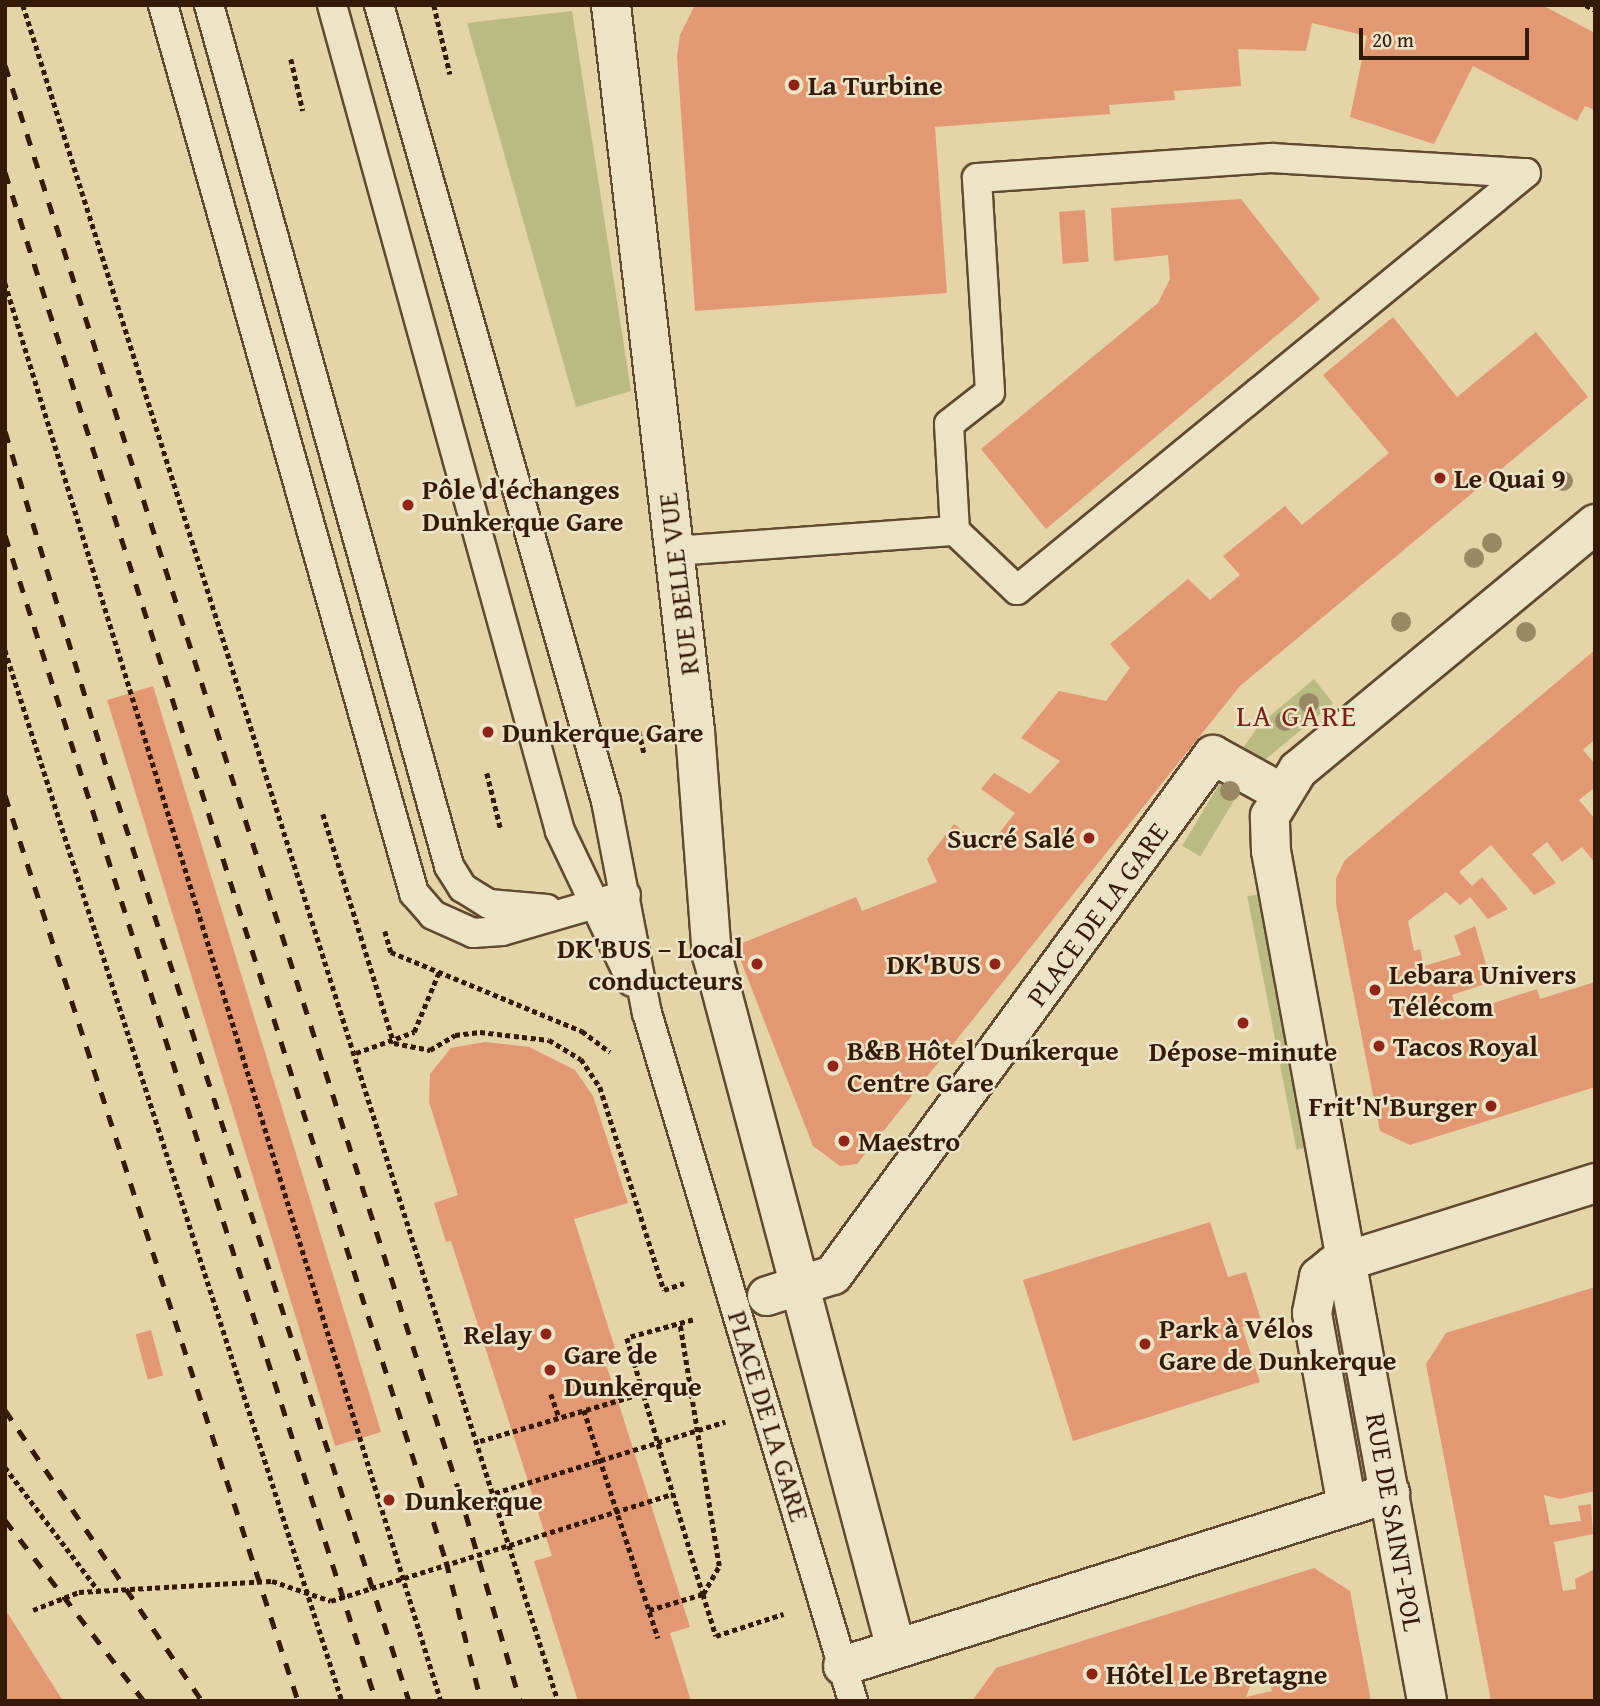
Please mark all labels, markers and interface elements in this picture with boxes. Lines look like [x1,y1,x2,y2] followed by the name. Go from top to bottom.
[1362,14,1532,58] scale bar
[1372,24,1414,55] text: 20 m
[808,68,943,102] place label: La Turbine
[786,77,802,93] marker: La Turbine
[1454,461,1566,495] place label: Le Quai 9
[1432,470,1448,486] marker: Le Quai 9
[422,472,624,538] place label: Pôle d'échanges Dunkerque Gare
[650,491,706,677] street label: RUE BELLE VUE
[400,497,416,513] marker: Pôle d'échanges Dunkerque Gare
[1237,697,1357,733] district label: LA GARE
[502,715,704,749] place label: Dunkerque Gare
[480,724,496,740] marker: Dunkerque Gare
[1019,816,1175,1012] street label: PLACE DE LA GARE
[947,821,1075,855] place label: Sucré Salé
[1081,830,1097,846] marker: Sucré Salé
[557,931,743,997] place label: DK'BUS – Local conducteurs
[886,947,981,981] place label: DK'BUS
[749,956,765,972] marker: DK'BUS – Local conducteurs
[987,956,1003,972] marker: DK'BUS
[1389,957,1577,1023] place label: Lebara Univers Télécom
[1367,982,1383,998] marker: Lebara Univers Télécom
[1235,1015,1251,1031] marker: Dépose-minute
[1393,1029,1538,1063] place label: Tacos Royal
[847,1033,1119,1099] place label: B&B Hôtel Dunkerque Centre Gare
[1149,1034,1337,1068] place label: Dépose-minute
[1371,1038,1387,1054] marker: Tacos Royal
[825,1058,841,1074] marker: B&B Hôtel Dunkerque Centre Gare
[1308,1089,1477,1123] place label: Frit'N'Burger
[1483,1098,1499,1114] marker: Frit'N'Burger
[858,1124,960,1158] place label: Maestro
[836,1133,852,1149] marker: Maestro
[721,1307,817,1525] street label: PLACE DE LA GARE
[1159,1311,1397,1377] place label: Park à Vélos Gare de Dunkerque
[464,1317,532,1351] place label: Relay
[538,1326,554,1342] marker: Relay
[1137,1336,1153,1352] marker: Park à Vélos Gare de Dunkerque
[564,1337,702,1403] place label: Gare de Dunkerque
[542,1362,558,1378] marker: Gare de Dunkerque
[1359,1410,1431,1634] street label: RUE DE SAINT-POL
[405,1483,543,1517] place label: Dunkerque
[379,1490,399,1510] marker: Dunkerque
[1106,1657,1327,1691] place label: Hôtel Le Bretagne
[1084,1666,1100,1682] marker: Hôtel Le Bretagne

